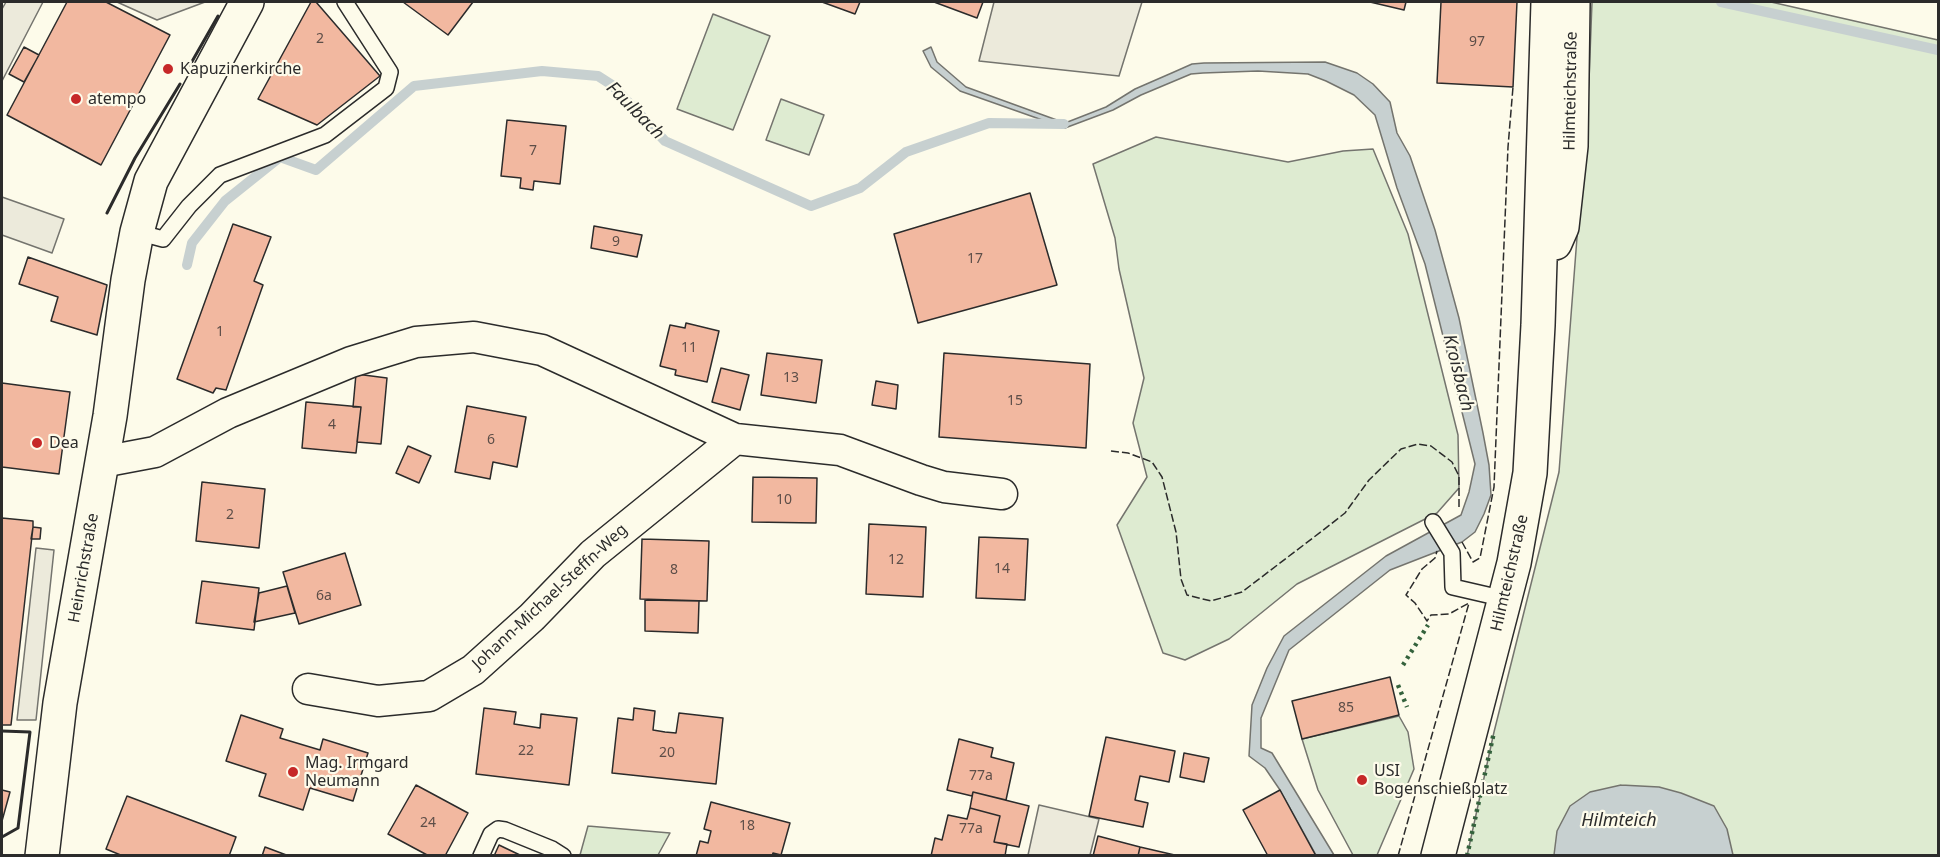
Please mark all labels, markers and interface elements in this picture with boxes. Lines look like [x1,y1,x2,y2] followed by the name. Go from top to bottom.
[316,31,324,47] house number: 2
[1560,31,1582,151] street label: Hilmteichstraße
[1469,34,1485,50] house number: 97
[180,59,301,79] place label: Kapuzinerkirche
[161,62,175,76] marker: Kapuzinerkirche
[602,78,668,144] water label: Faulbach
[88,89,146,109] place label: atempo
[69,92,83,106] marker: atempo
[529,143,537,159] house number: 7
[612,234,620,250] house number: 9
[967,251,983,267] house number: 17
[216,324,224,340] house number: 1
[1438,332,1478,414] water label: Kroisbach
[681,340,697,356] house number: 11
[783,370,799,386] house number: 13
[1007,393,1023,409] house number: 15
[328,417,336,433] house number: 4
[487,432,495,448] house number: 6
[49,433,79,453] place label: Dea
[30,436,44,450] marker: Dea
[776,492,792,508] house number: 10
[226,507,234,523] house number: 2
[65,512,103,624] street label: Heinrichstraße
[1487,513,1533,633] street label: Hilmteichstraße
[469,520,631,674] street label: Johann-Michael-Steffn-Weg
[888,552,904,568] house number: 12
[994,561,1010,577] house number: 14
[670,562,678,578] house number: 8
[316,588,332,604] house number: 6a
[1338,700,1354,716] house number: 85
[518,743,534,759] house number: 22
[659,745,675,761] house number: 20
[305,753,409,791] place label: Mag. Irmgard Neumann
[1374,761,1508,799] place label: USI Bogenschießplatz
[286,765,300,779] marker: Mag. Irmgard Neumann
[969,768,993,784] house number: 77a
[1355,773,1369,787] marker: USI Bogenschießplatz
[1581,810,1657,832] water label: Hilmteich
[420,815,436,831] house number: 24
[739,818,755,834] house number: 18
[959,821,983,837] house number: 77a

